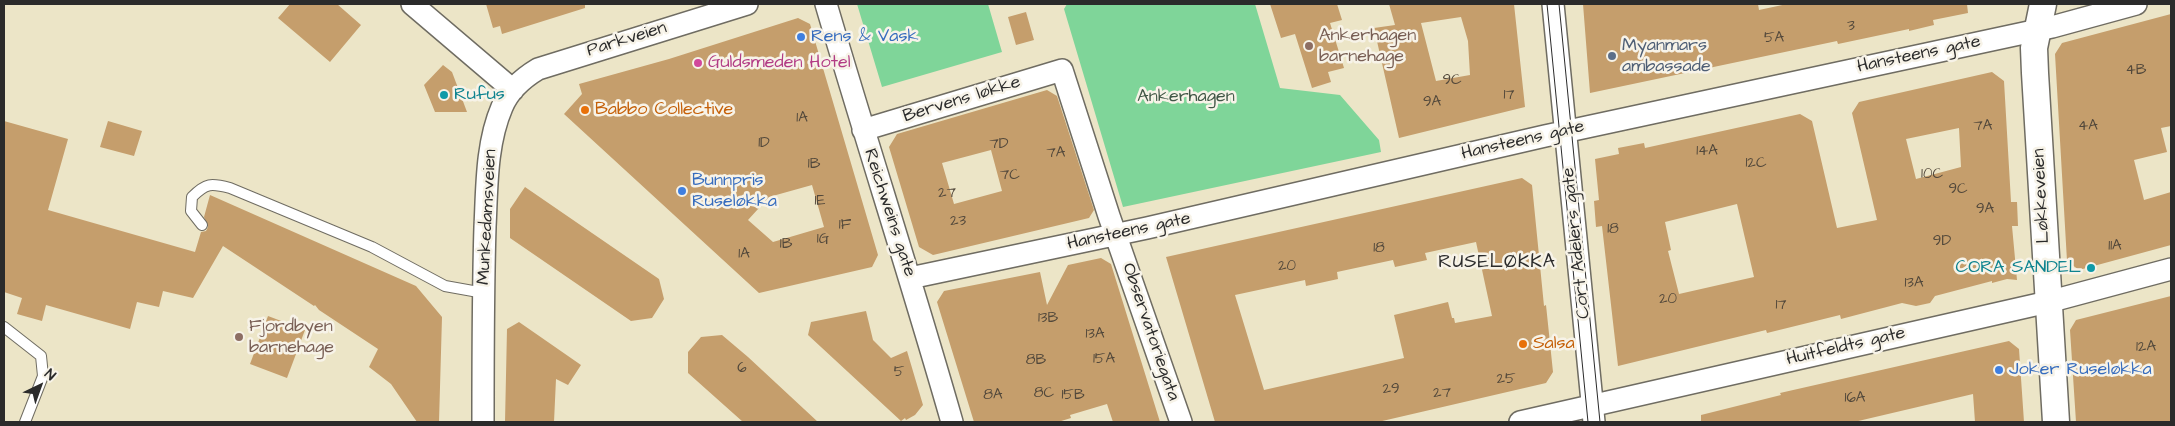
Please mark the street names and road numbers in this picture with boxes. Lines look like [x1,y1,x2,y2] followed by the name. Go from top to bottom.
[585,18,669,62] street label: Parkveien
[1855,31,1983,79] street label: Hansteens gate
[901,72,1023,128] street label: Bervens løkke
[1459,116,1587,166] street label: Hansteens gate
[858,146,920,280] street label: Reichweins gate
[2029,148,2055,244] street label: Løkkeveien
[474,149,502,285] street label: Munkedamsveien
[1558,166,1596,320] street label: Cort Adelers gate
[1065,208,1193,256] street label: Hansteens gate
[1116,260,1184,404] street label: Observatoriegata
[1784,323,1908,371] street label: Huitfeldts gate

